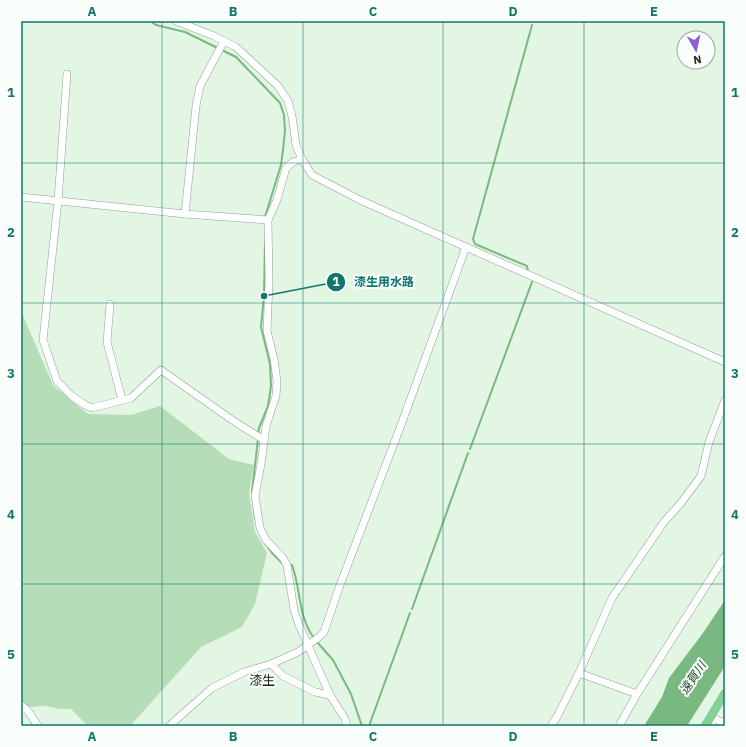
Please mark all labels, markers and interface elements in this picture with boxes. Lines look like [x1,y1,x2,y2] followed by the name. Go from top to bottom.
[88,3,97,20] text: A
[229,3,238,20] text: B
[369,3,378,20] text: C
[508,3,518,20] text: D
[650,3,658,20] text: E
[676,30,716,70] north arrow
[693,52,703,67] text: N
[7,84,15,101] text: 1
[731,84,739,101] text: 1
[7,224,15,241] text: 2
[731,224,739,241] text: 2
[326,270,422,294] callout: 漆生用水路
[332,274,340,289] text: 1
[354,274,414,289] text: 漆生用水路
[7,365,15,382] text: 3
[731,365,739,382] text: 3
[7,506,15,523] text: 4
[731,506,739,523] text: 4
[7,646,15,663] text: 5
[731,646,739,663] text: 5
[676,657,710,697] water label: 遠賀川
[249,672,275,689] district label: 漆生
[88,728,97,745] text: A
[229,728,238,745] text: B
[369,728,378,745] text: C
[508,728,518,745] text: D
[650,728,658,745] text: E

